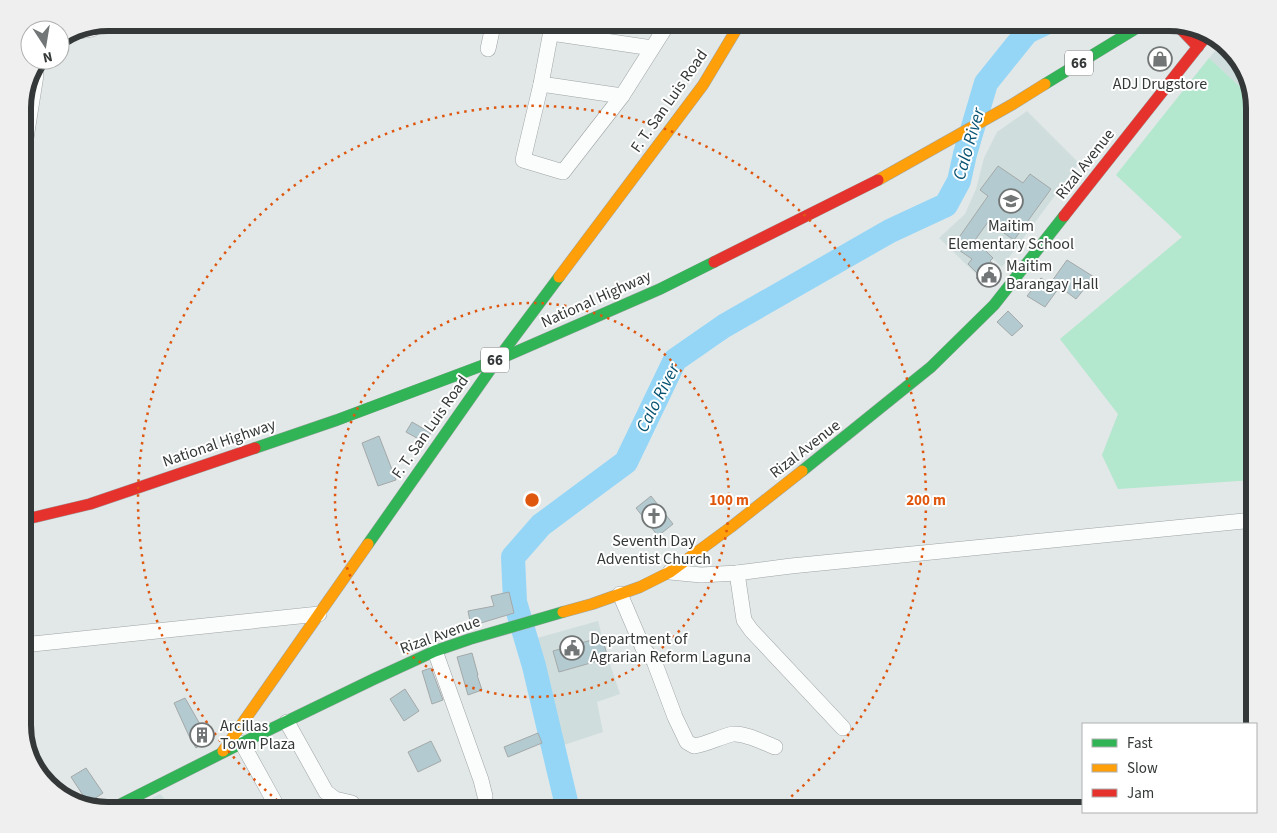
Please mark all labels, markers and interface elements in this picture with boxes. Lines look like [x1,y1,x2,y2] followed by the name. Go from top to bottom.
[20,20,70,70] north arrow
[625,45,713,157] street label: F. T. San Luis Road
[41,46,54,67] text: N
[1147,46,1173,72] shop icon: ADJ Drugstore
[1065,50,1093,76] road number: 66
[1113,73,1207,95] place label: ADJ Drugstore
[947,104,991,183] water label: Calo River
[1050,124,1120,204] street label: Rizal Avenue
[998,188,1024,214] school or university icon: Maitim Elementary School
[948,215,1074,255] place label: Maitim Elementary School
[1006,255,1099,295] place label: Maitim Barangay Hall
[976,262,1002,288] public building icon: Maitim Barangay Hall
[537,265,655,333] street label: National Highway
[481,348,509,372] road number: 66
[630,359,686,437] water label: Calo River
[386,371,474,483] street label: F. T. San Luis Road
[159,413,279,473] street label: National Highway
[765,414,845,484] street label: Rizal Avenue
[709,490,749,511] text: 100 m
[906,490,946,511] text: 200 m
[523,491,541,509] centre of rings
[641,503,667,529] church icon: Seventh Day Adventist Church
[597,530,711,570] place label: Seventh Day Adventist Church
[397,610,483,660] street label: Rizal Avenue
[590,628,751,668] place label: Department of Agrarian Reform Laguna
[559,635,585,661] public building icon: Department of Agrarian Reform Laguna
[220,715,295,755] place label: Arcillas Town Plaza
[189,722,215,748] building icon: Arcillas Town Plaza
[1082,723,1257,813] legend
[1127,733,1153,754] text: Fast
[1127,758,1158,779] text: Slow
[1127,783,1154,804] text: Jam

